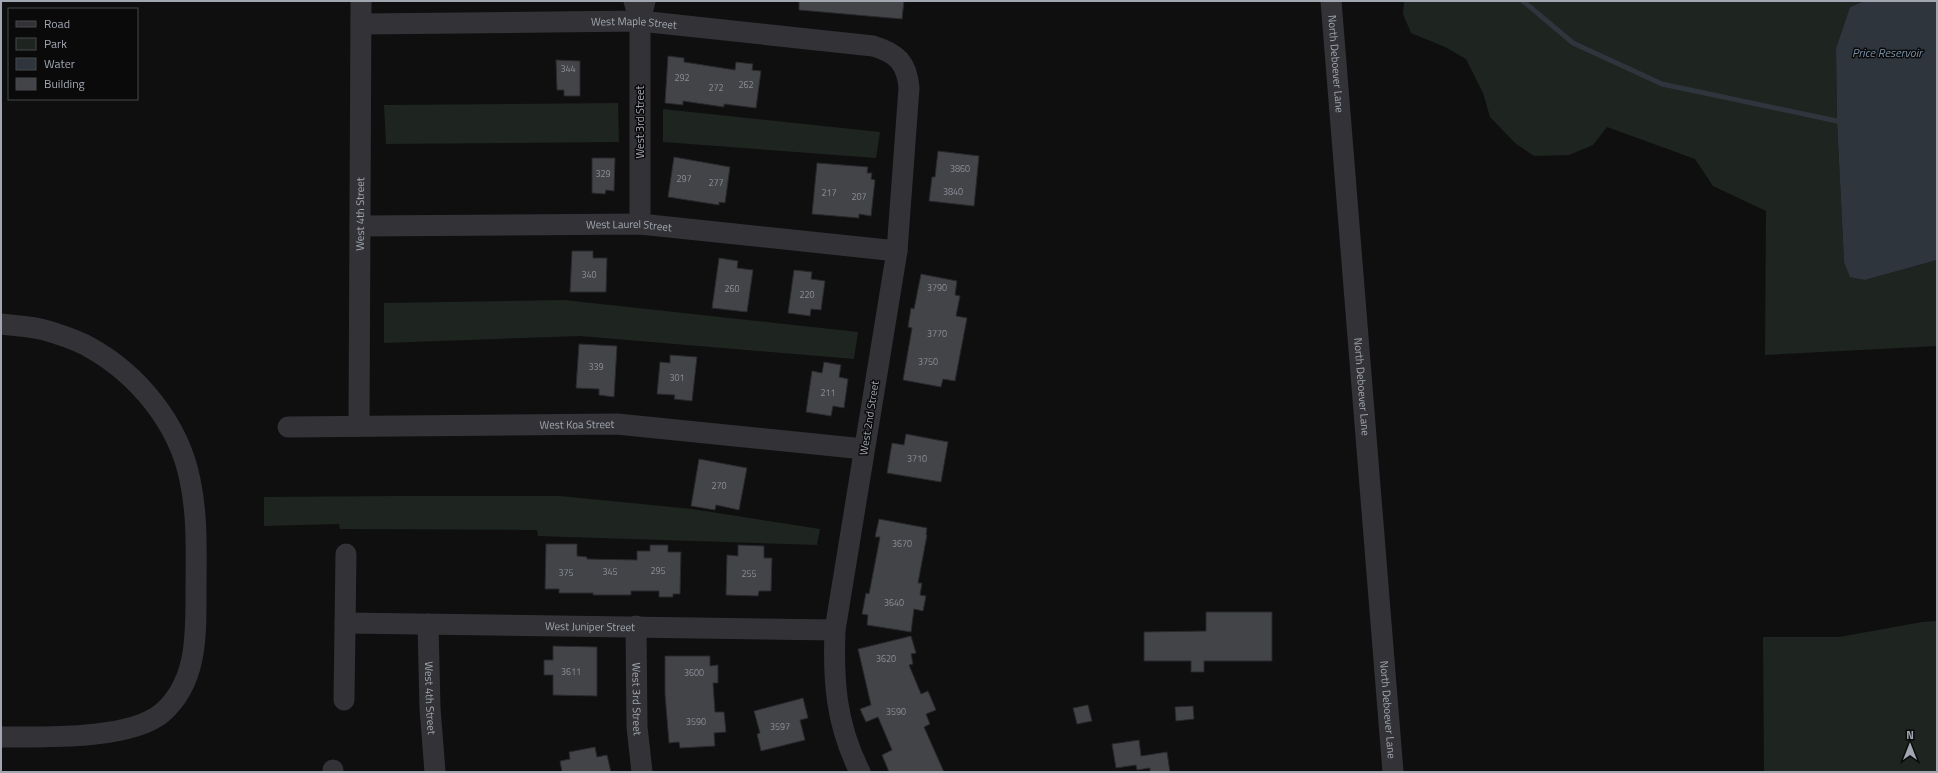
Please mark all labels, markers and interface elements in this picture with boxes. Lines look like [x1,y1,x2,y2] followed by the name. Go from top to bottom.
[8,8,138,100] legend
[591,13,678,33] street label: West Maple Street
[44,14,70,33] text: Road
[1324,14,1348,114] street label: North Deboever Lane
[44,34,67,53] text: Park
[1852,43,1924,62] water label: Price Reservoir
[44,54,75,73] text: Water
[560,62,576,75] house number: 344
[674,71,690,84] house number: 292
[44,74,85,93] text: Building
[738,78,754,91] house number: 262
[708,81,724,94] house number: 272
[632,85,648,158] street label: West 3rd Street
[950,162,970,175] house number: 3860
[595,167,611,180] house number: 329
[676,172,692,185] house number: 297
[708,176,724,189] house number: 277
[352,177,368,251] street label: West 4th Street
[943,185,963,198] house number: 3840
[821,186,837,199] house number: 217
[851,190,867,203] house number: 207
[586,216,673,235] street label: West Laurel Street
[581,268,597,281] house number: 340
[927,281,947,294] house number: 3790
[724,282,740,295] house number: 260
[799,288,815,301] house number: 220
[927,327,947,340] house number: 3770
[1350,337,1374,437] street label: North Deboever Lane
[918,355,938,368] house number: 3750
[588,360,604,373] house number: 339
[669,371,685,384] house number: 301
[855,380,883,456] street label: West 2nd Street
[820,386,836,399] house number: 211
[540,416,615,433] street label: West Koa Street
[907,452,927,465] house number: 3710
[711,479,727,492] house number: 270
[892,537,912,550] house number: 3670
[650,564,666,577] house number: 295
[602,565,618,578] house number: 345
[558,566,574,579] house number: 375
[741,567,757,580] house number: 255
[884,596,904,609] house number: 3640
[545,618,635,635] street label: West Juniper Street
[876,652,896,665] house number: 3620
[1376,660,1400,760] street label: North Deboever Lane
[421,661,440,735] street label: West 4th Street
[628,662,646,736] street label: West 3rd Street
[561,665,581,678] house number: 3611
[684,666,704,679] house number: 3600
[886,705,906,718] house number: 3590
[686,715,706,728] house number: 3590
[770,720,790,733] house number: 3597
[1890,725,1930,765] north arrow
[1906,727,1914,743] text: N

